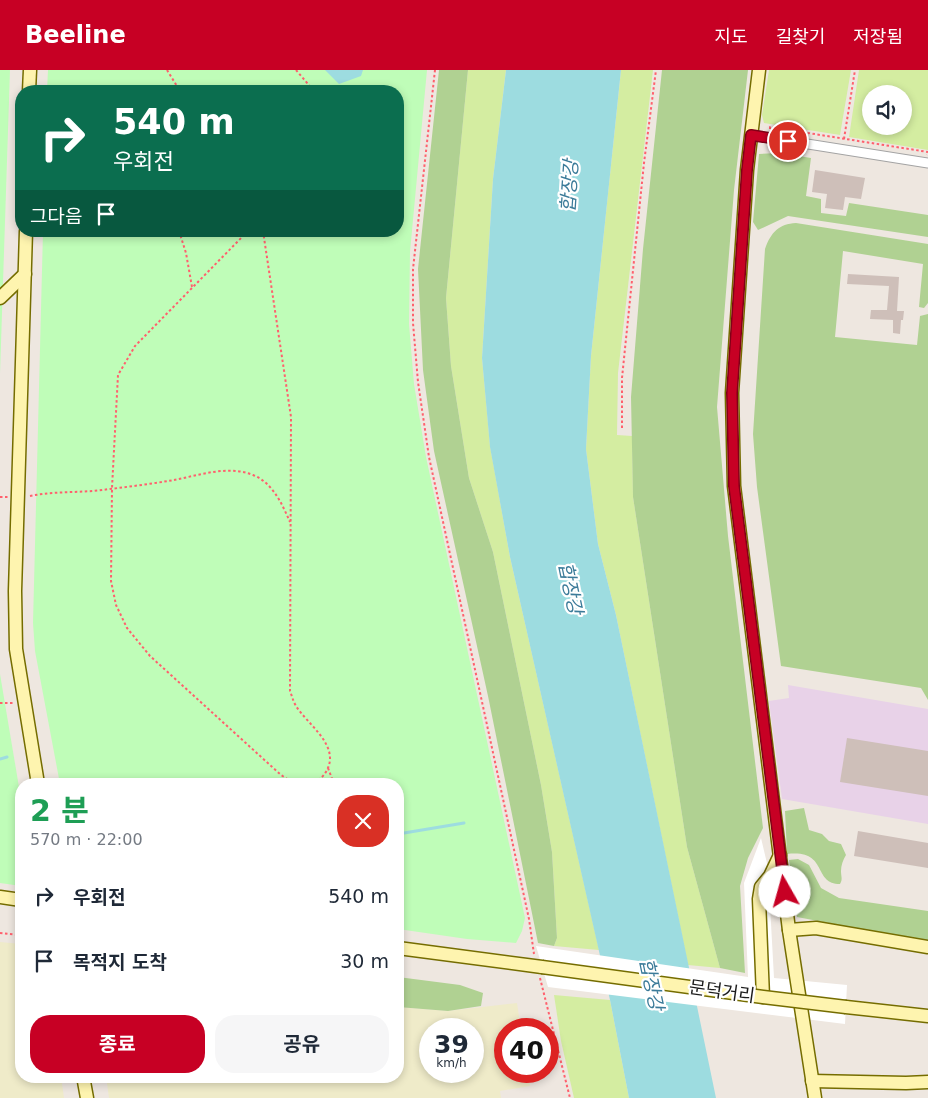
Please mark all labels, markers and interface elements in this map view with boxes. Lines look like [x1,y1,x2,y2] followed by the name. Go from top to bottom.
[25,21,126,49] text: Beeline
[715,26,748,47] text: 지도
[776,26,825,47] text: 길찾기
[853,26,903,47] text: 저장됨
[862,85,912,135] map controls
[862,85,912,135] button: sound
[113,102,235,142] text: 540 m
[30,105,95,170] icon: right
[767,120,809,162] pin
[774,127,802,155] icon: arrive
[113,149,174,174] text: 우회전
[556,157,582,213] water label: 합장강
[92,200,120,228] icon: arrive
[30,205,82,227] text: 그다음
[555,560,588,618] water label: 합장강
[30,793,89,828] text: 2 분
[337,795,389,847] button: close
[30,830,143,849] text: 570 m · 22:00
[758,865,810,917] position arrow
[30,882,58,910] icon: right
[328,885,389,907] text: 540 m
[73,886,125,908] text: 우회전
[30,947,58,975] icon: arrive
[340,950,389,972] text: 30 m
[73,951,167,973] text: 목적지 도착
[636,956,669,1014] water label: 합장강
[688,976,756,1006] street label: 문덕거리
[30,1015,205,1073] button: 종료
[215,1015,389,1073] button: 공유
[494,1018,559,1083] speed limit sign: 40
[434,1030,469,1059] text: 39
[436,1056,467,1070] text: km/h

